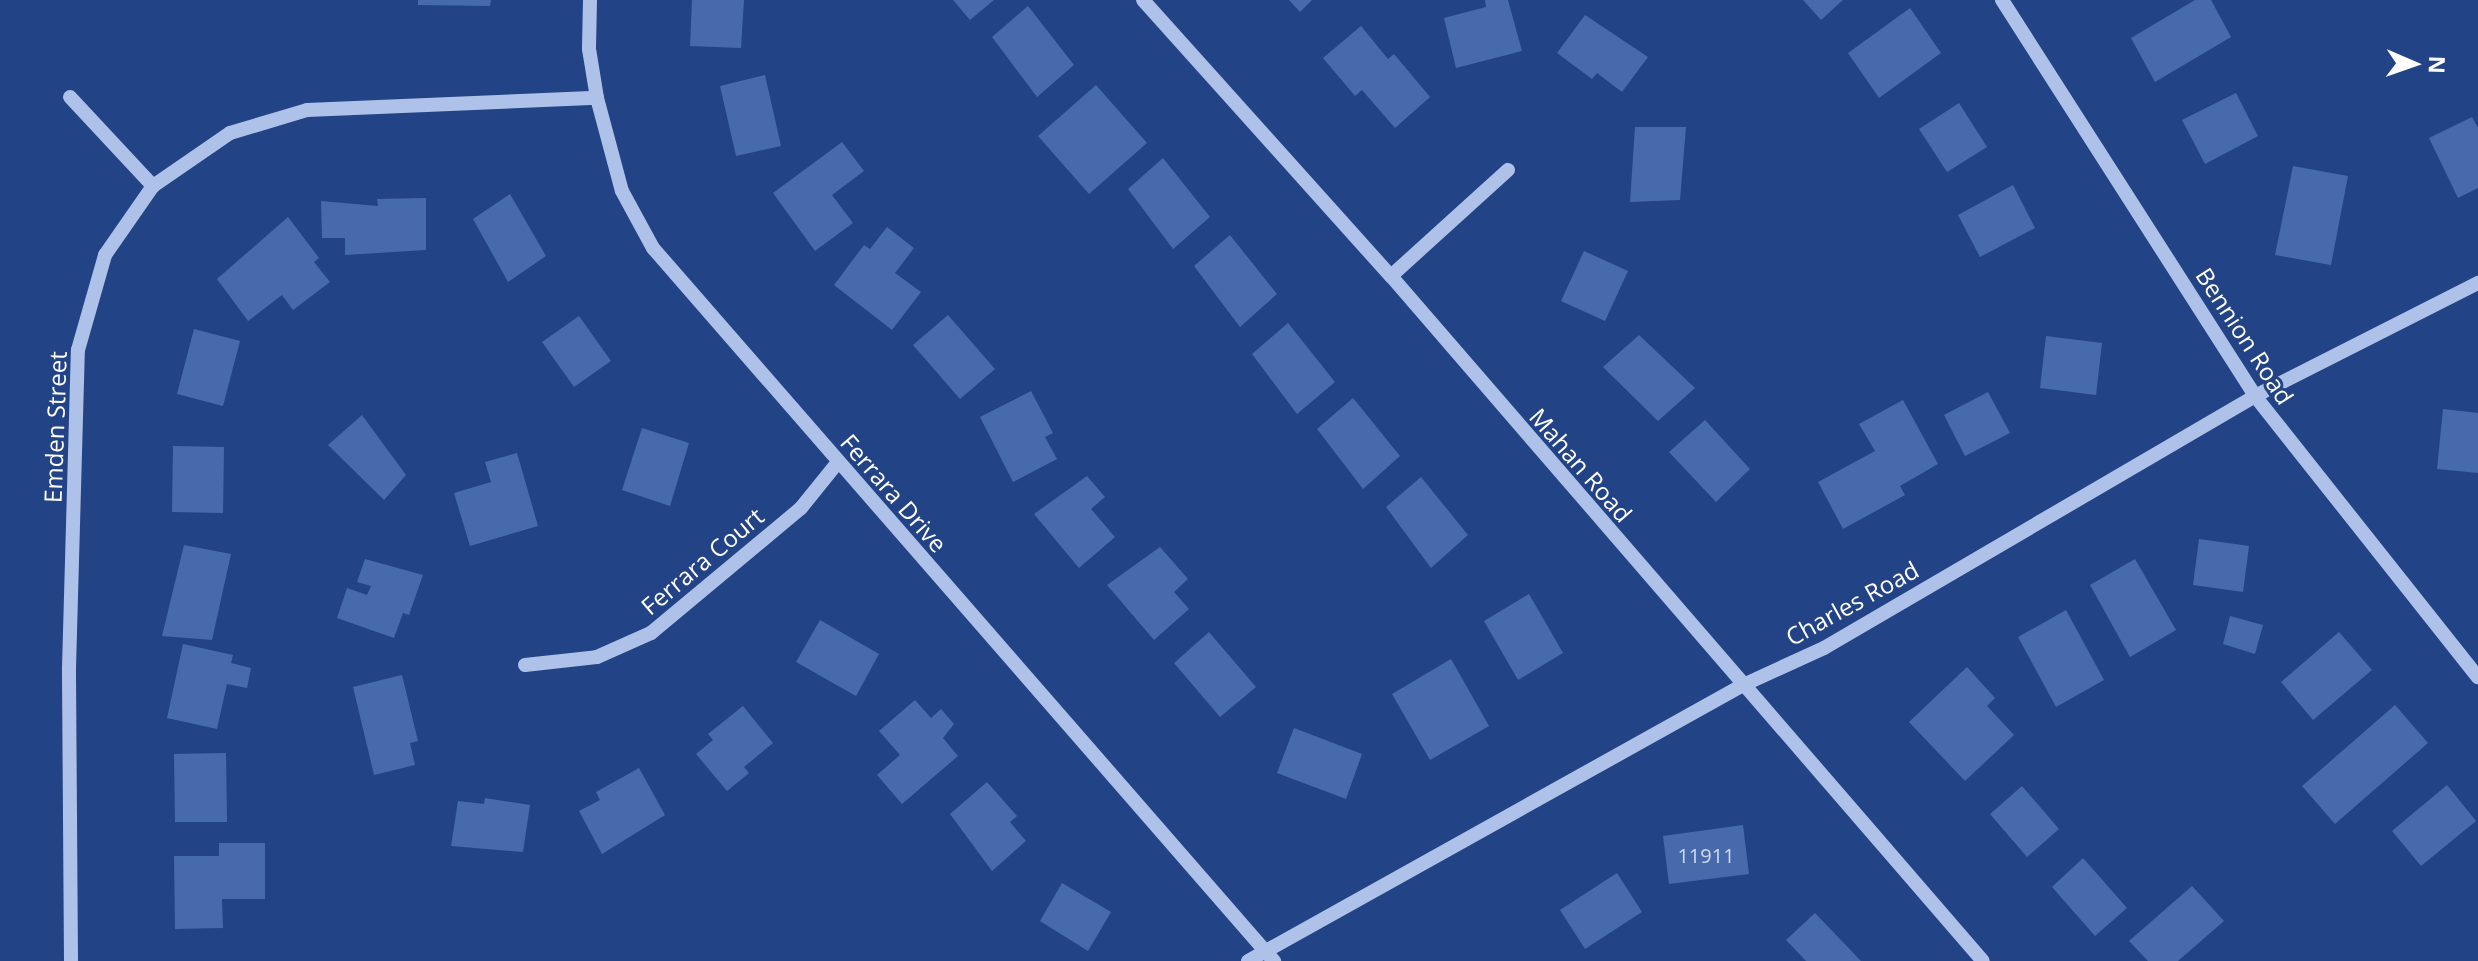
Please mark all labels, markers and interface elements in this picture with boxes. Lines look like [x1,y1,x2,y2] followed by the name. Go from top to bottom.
[2374,24,2454,104] north arrow
[2423,55,2453,74] text: N
[2190,262,2300,410] street label: Bennion Road
[38,351,72,503] street label: Emden Street
[1524,402,1638,528] street label: Mahan Road
[835,428,953,558] street label: Ferrara Drive
[635,501,769,621] street label: Ferrara Court
[1781,555,1923,651] street label: Charles Road
[1677,843,1735,867] house number: 11911

